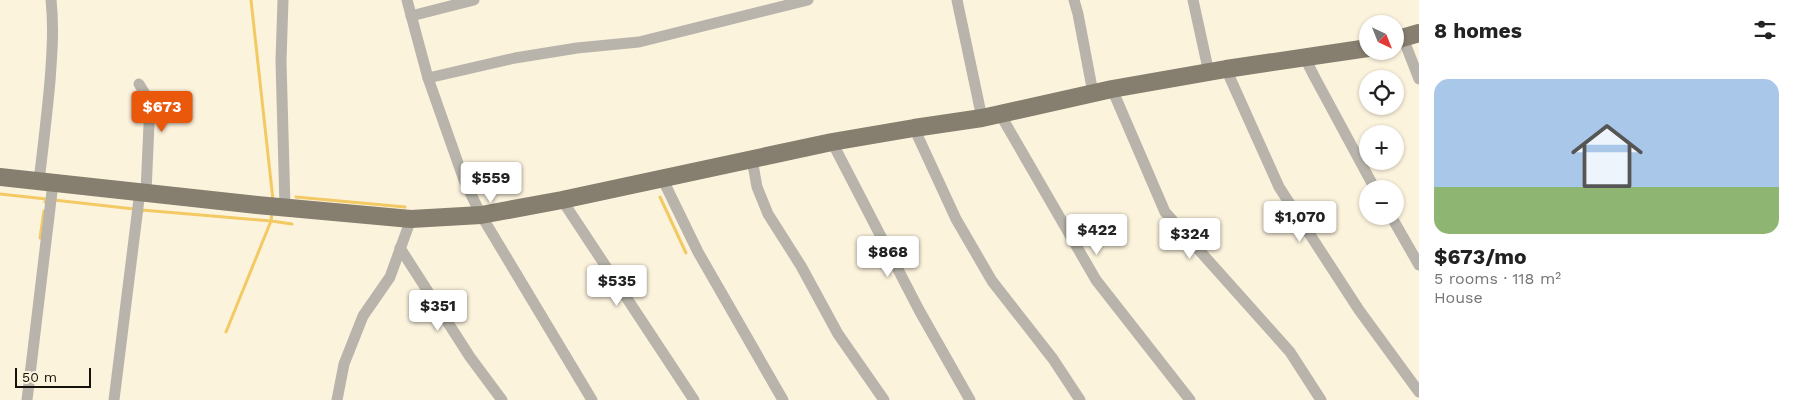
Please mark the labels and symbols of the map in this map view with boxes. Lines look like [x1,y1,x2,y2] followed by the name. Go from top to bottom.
[1359,15,1404,60] north arrow
[132,90,192,133] pin: $673
[461,162,521,204] pin: $559
[1259,200,1341,243] pin: $1,070
[1067,214,1127,256] pin: $422
[1160,218,1220,260] pin: $324
[858,236,918,278] pin: $868
[587,264,647,307] pin: $535
[408,290,468,332] pin: $351
[15,365,91,388] scale bar

